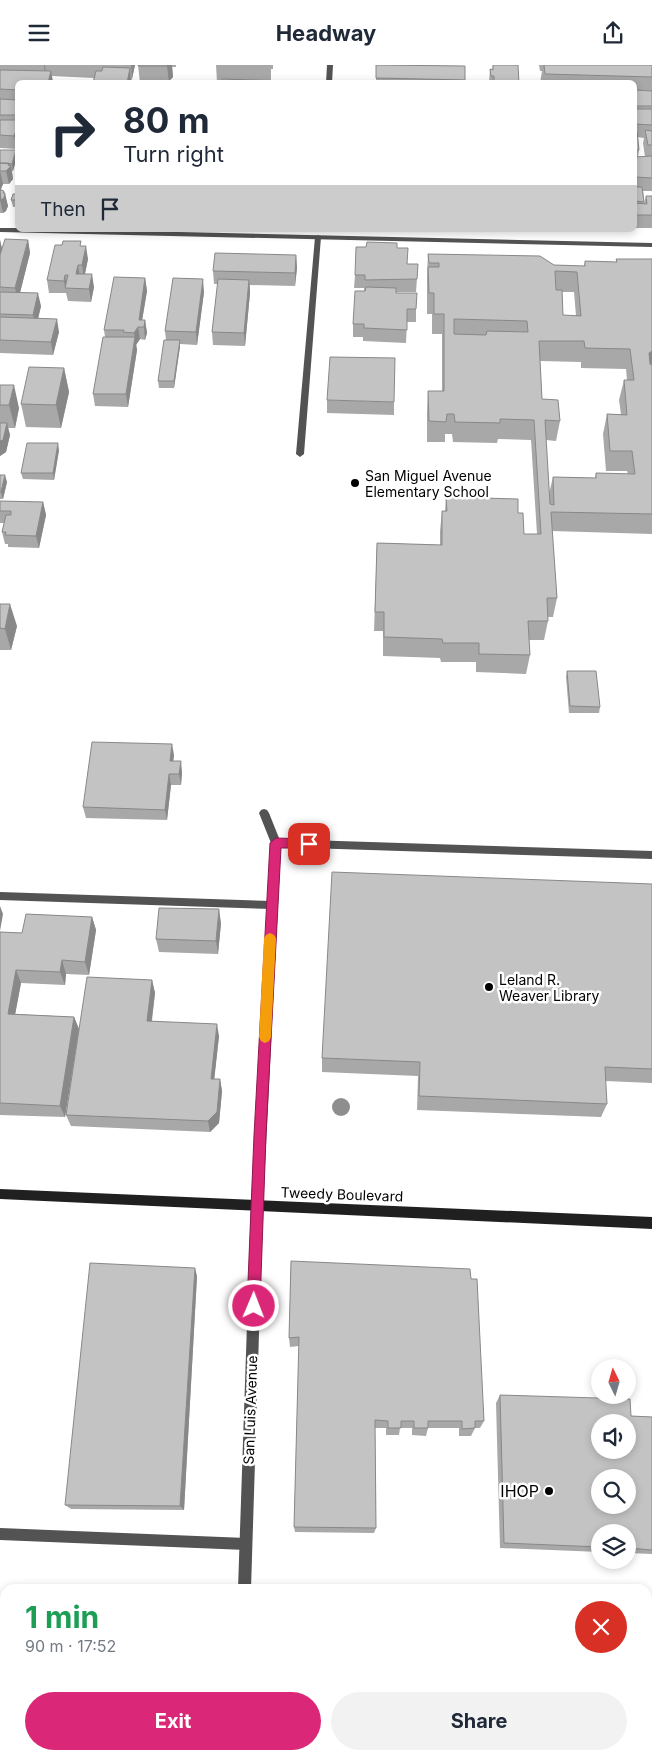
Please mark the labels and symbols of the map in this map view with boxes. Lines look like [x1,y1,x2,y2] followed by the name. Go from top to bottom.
[365,467,492,500] place label: San Miguel Avenue Elementary School
[349,477,361,489] marker: San Miguel Avenue Elementary School
[288,823,330,865] pin
[499,971,600,1004] place label: Leland R. Weaver Library
[483,981,495,993] marker: Leland R. Weaver Library
[280,1183,404,1205] street label: Tweedy Boulevard
[227,1279,279,1331] position arrow
[240,1355,260,1465] street label: San Luis Avenue
[591,1359,636,1404] north arrow
[500,1481,539,1501] place label: IHOP
[543,1485,555,1497] marker: IHOP

